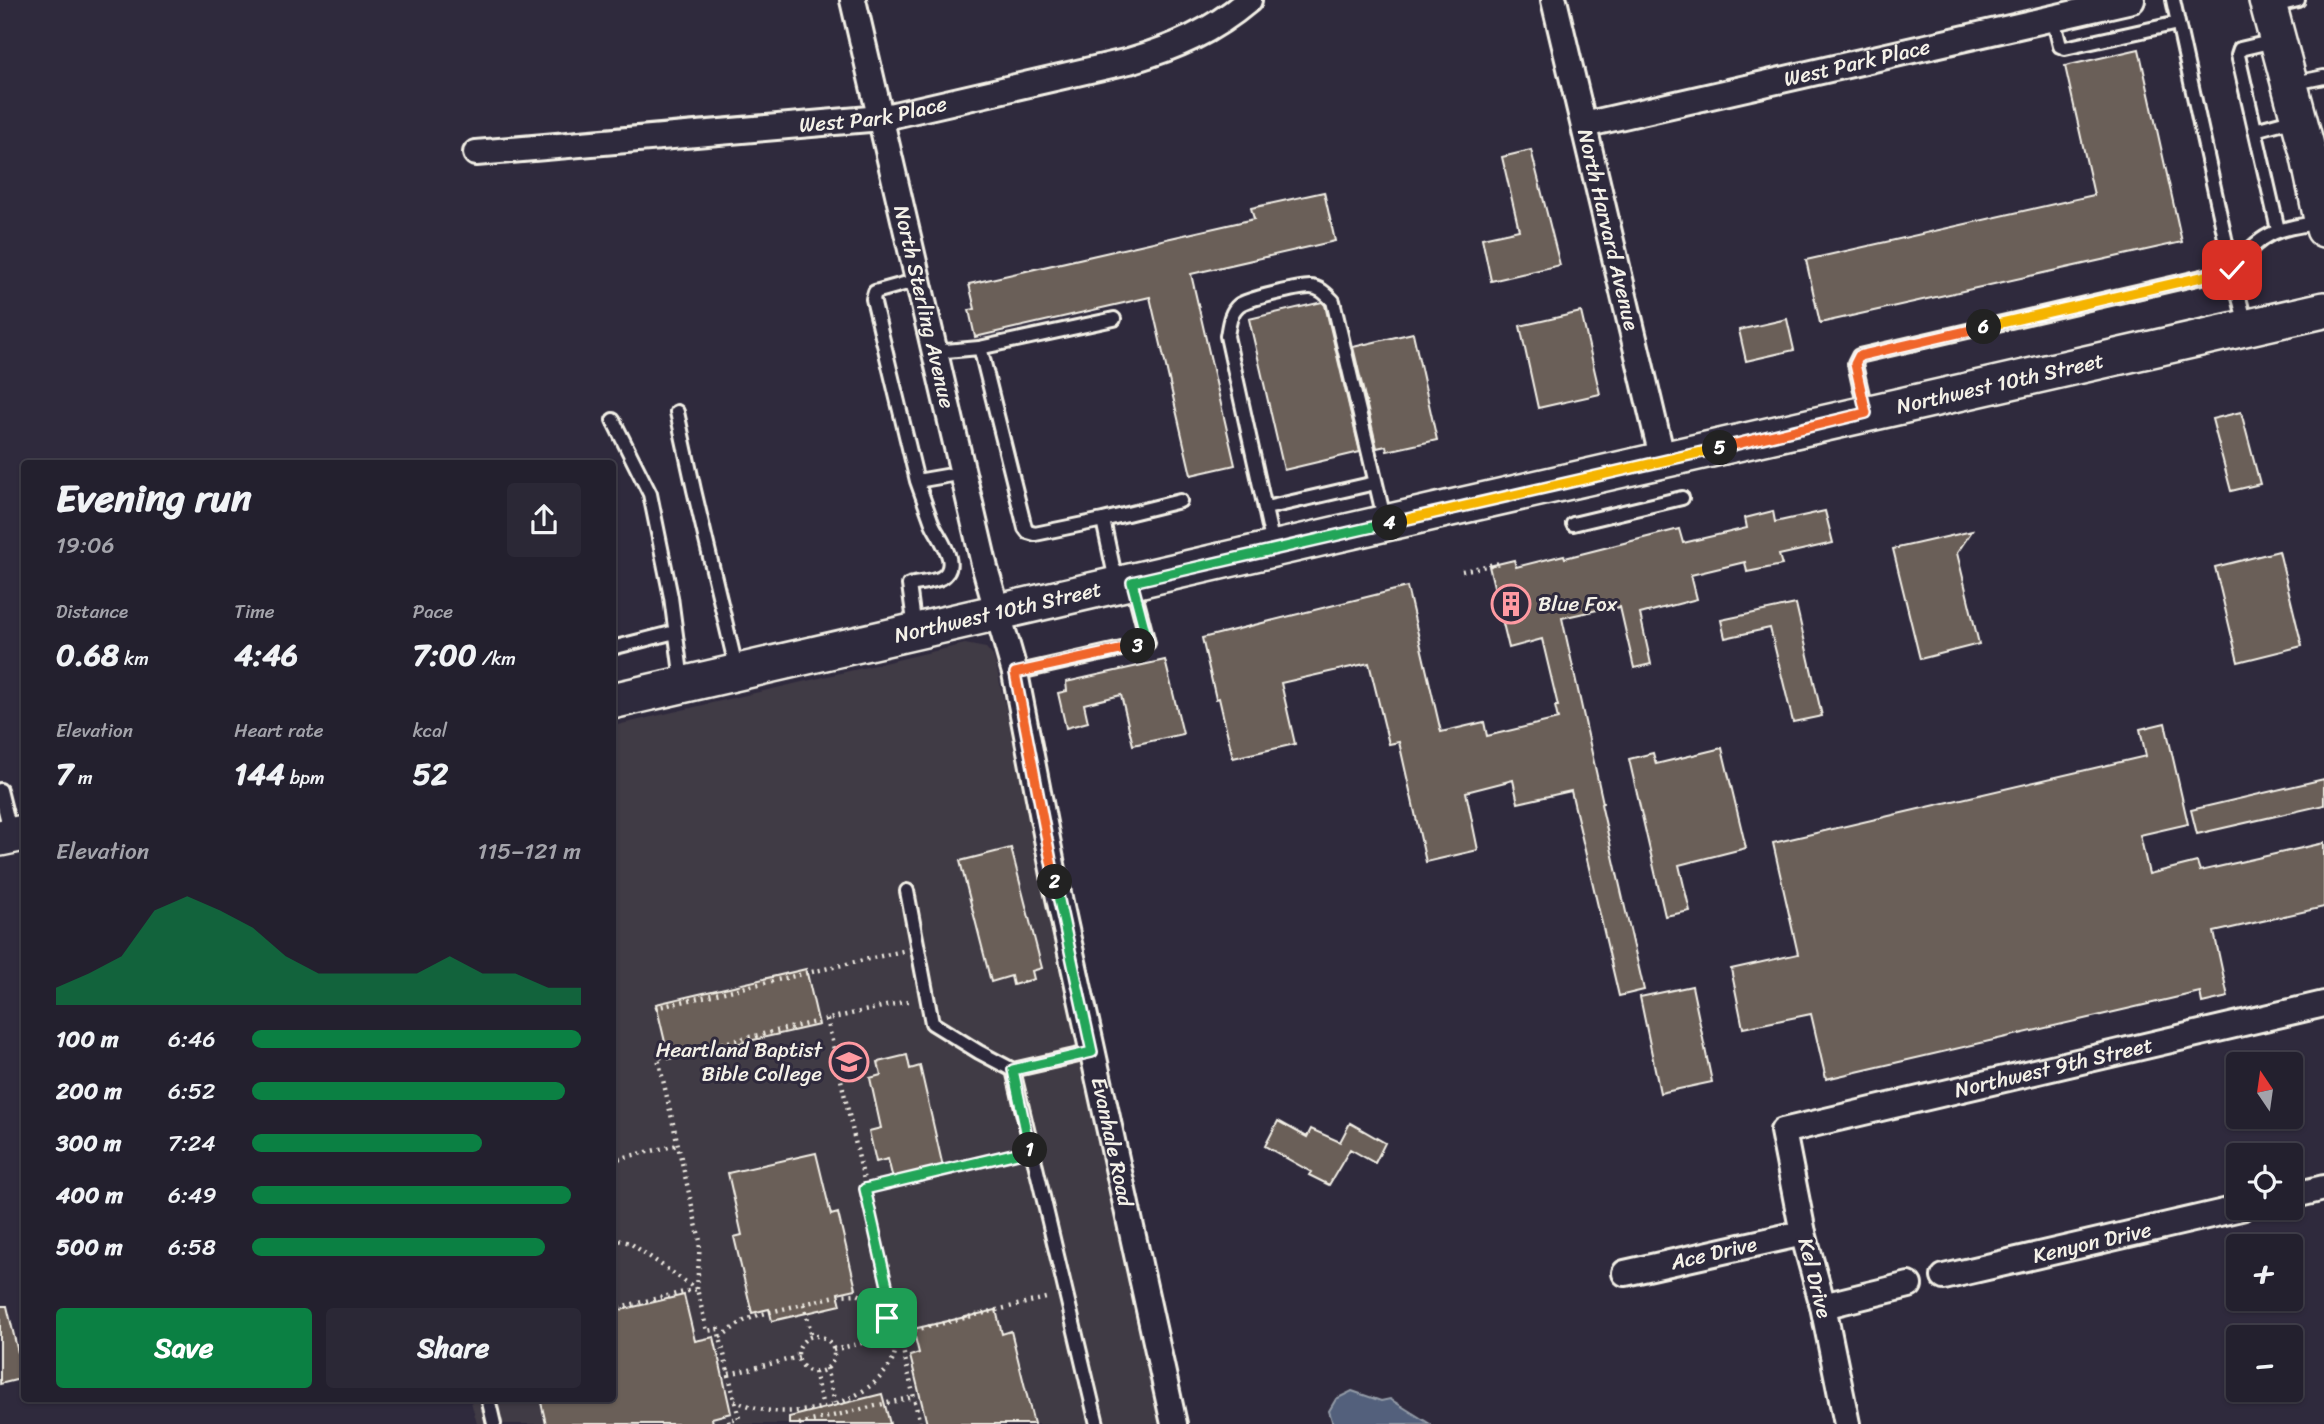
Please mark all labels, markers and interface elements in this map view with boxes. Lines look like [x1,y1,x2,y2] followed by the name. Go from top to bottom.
[1780,28,1934,98] street label: West Park Place
[797,84,951,144] street label: West Park Place
[1566,125,1651,334] street label: North Harvard Avenue
[882,201,966,412] street label: North Sterling Avenue
[2202,240,2262,300] pin
[2213,251,2251,289] icon: check
[1966,310,2002,344] pin: 6
[1978,310,1989,343] text: 6
[1893,341,2108,425] street label: Northwest 10th Street
[1702,430,1738,466] pin: 5
[1714,431,1725,464] text: 5
[56,465,252,532] text: Evening run
[507,483,581,557] button: share
[1372,505,1408,540] pin: 4
[1384,506,1395,539] text: 4
[56,525,115,566] text: 19:06
[890,570,1105,655] street label: Northwest 10th Street
[1490,583,1532,625] building icon: Blue Fox
[1538,585,1618,623] place label: Blue Fox
[56,595,128,628] text: Distance
[234,595,275,628] text: Time
[413,595,453,628] text: Pace
[56,628,119,682] text: 0.68
[234,628,298,682] text: 4:46
[413,628,477,682] text: 7:00
[1120,628,1156,664] pin: 3
[1132,629,1143,662] text: 3
[119,642,149,675] text: km
[477,642,516,675] text: /km
[56,714,133,747] text: Elevation
[234,714,324,747] text: Heart rate
[413,714,447,747] text: kcal
[56,747,73,801] text: 7
[234,747,285,801] text: 144
[413,747,448,801] text: 52
[73,761,93,794] text: m
[285,761,325,794] text: bpm
[56,831,149,872] text: Elevation
[478,831,581,872] text: 115–121 m
[1038,864,1072,900] pin: 2
[1049,865,1060,898] text: 2
[56,1019,119,1060] text: 100 m
[168,1019,215,1060] text: 6:46
[1951,1026,2157,1109] street label: Northwest 9th Street
[656,1031,824,1093] place label: Heartland Baptist Bible College
[828,1041,870,1083] school or university icon: Heartland Baptist Bible College
[2226,1052,2303,1129] north arrow
[2226,1052,2303,1402] map controls
[56,1071,122,1112] text: 200 m
[168,1071,215,1112] text: 6:52
[1080,1073,1145,1212] street label: Evanhale Road
[56,1123,121,1164] text: 300 m
[168,1123,216,1164] text: 7:24
[1012,1132,1048,1168] pin: 1
[1025,1133,1034,1166] text: 1
[2226,1143,2303,1220] button: locate
[56,1175,123,1216] text: 400 m
[168,1175,217,1216] text: 6:49
[2029,1210,2155,1275] street label: Kenyon Drive
[1666,1225,1761,1281] street label: Ace Drive
[56,1227,123,1268] text: 500 m
[168,1227,216,1268] text: 6:58
[1787,1234,1843,1322] street label: Kel Drive
[2226,1234,2303,1311] button: +
[857,1288,917,1348] pin
[868,1299,906,1337] icon: arrive
[56,1308,312,1388] button: Save
[326,1308,581,1388] button: Share
[2226,1325,2303,1402] button: −

